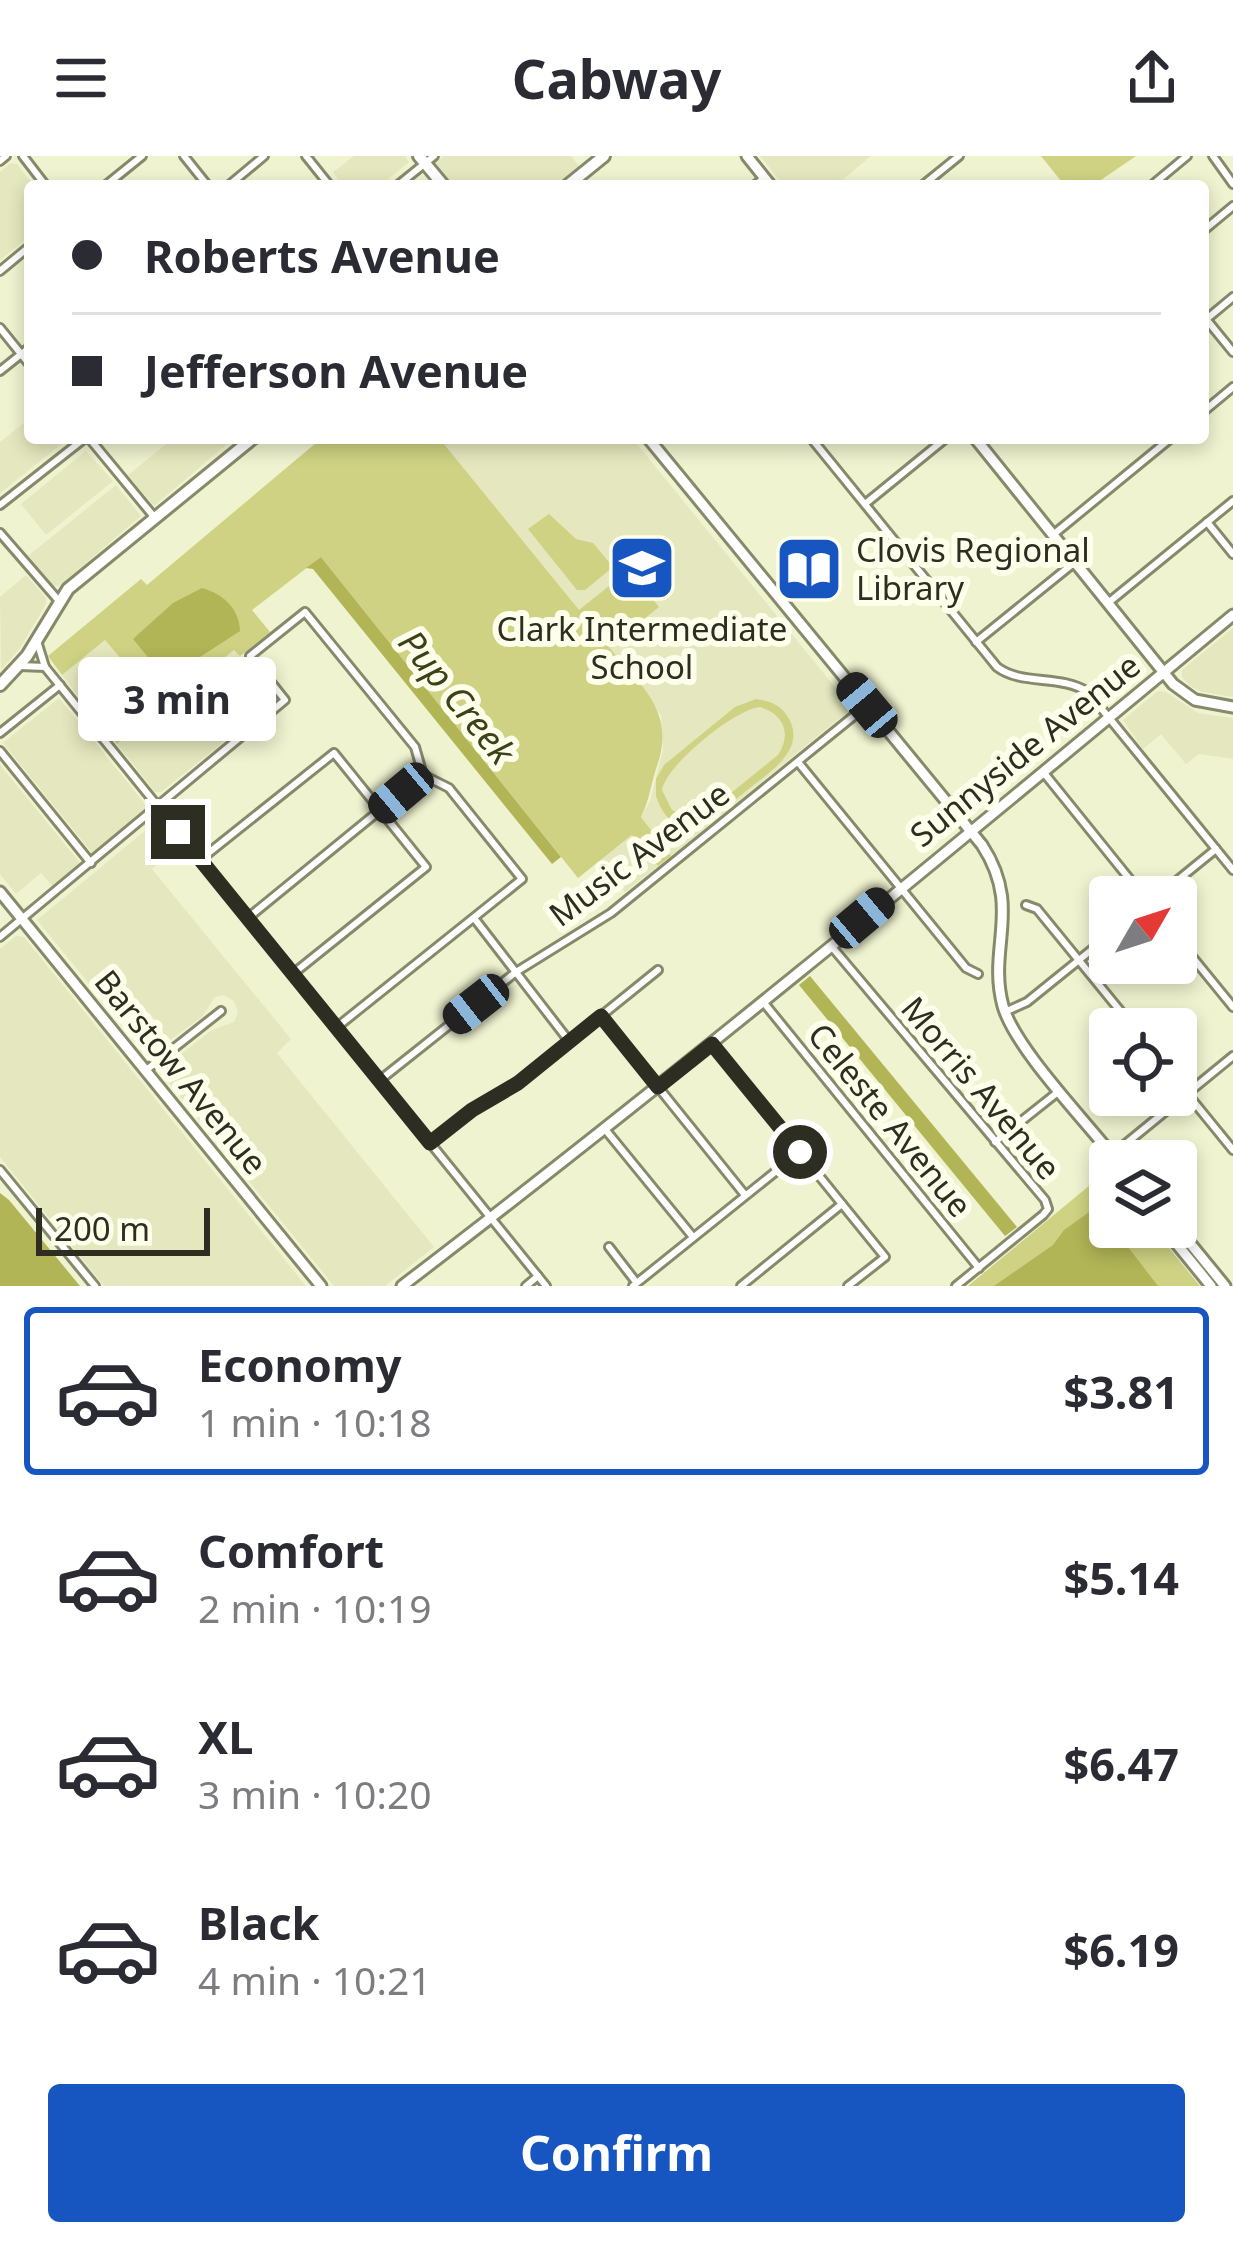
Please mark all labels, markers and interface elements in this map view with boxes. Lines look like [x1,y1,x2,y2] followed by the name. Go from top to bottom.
[512,41,721,115] text: Cabway
[48,45,114,111] icon: menu
[1119,45,1185,111] icon: share
[144,225,500,286] text: Roberts Avenue
[144,340,528,401] text: Jefferson Avenue
[856,527,1090,610] place label: Clovis Regional Library
[607,533,677,603] school or university icon: Clark Intermediate School
[774,534,844,604] library icon: Clovis Regional Library
[497,606,787,689] place label: Clark Intermediate School
[388,619,527,775] water label: Pup Creek
[900,643,1149,856] street label: Sunnyside Avenue
[79,658,277,742] callout: 3 min
[830,666,904,744] car
[123,672,231,725] text: 3 min
[362,756,440,830] car
[539,771,738,936] street label: Music Avenue
[151,805,205,859] route end
[1089,876,1197,984] north arrow
[1089,876,1197,1248] map controls
[823,881,901,955] car
[85,960,278,1183] street label: Barstow Avenue
[437,968,515,1040] car
[892,987,1071,1189] street label: Morris Avenue
[1089,1008,1197,1116] button: locate
[798,1013,983,1226] street label: Celeste Avenue
[773,1125,827,1179] route start
[1089,1140,1197,1248] button: layers
[36,1202,210,1255] scale bar
[54,1206,150,1251] text: 200 m
[198,1334,402,1395] text: Economy
[54,1337,162,1445] icon: car
[1063,1361,1179,1422] text: $3.81
[198,1395,432,1448] text: 1 min · 10:18
[198,1520,384,1581] text: Comfort
[54,1523,162,1631] icon: car
[1063,1547,1179,1608] text: $5.14
[198,1581,432,1634] text: 2 min · 10:19
[198,1706,253,1767] text: XL
[54,1709,162,1817] icon: car
[1063,1733,1179,1794] text: $6.47
[198,1767,432,1820] text: 3 min · 10:20
[198,1892,319,1953] text: Black
[54,1895,162,2003] icon: car
[1063,1919,1179,1980] text: $6.19
[198,1953,432,2006] text: 4 min · 10:21
[48,2084,1185,2222] button: Confirm

